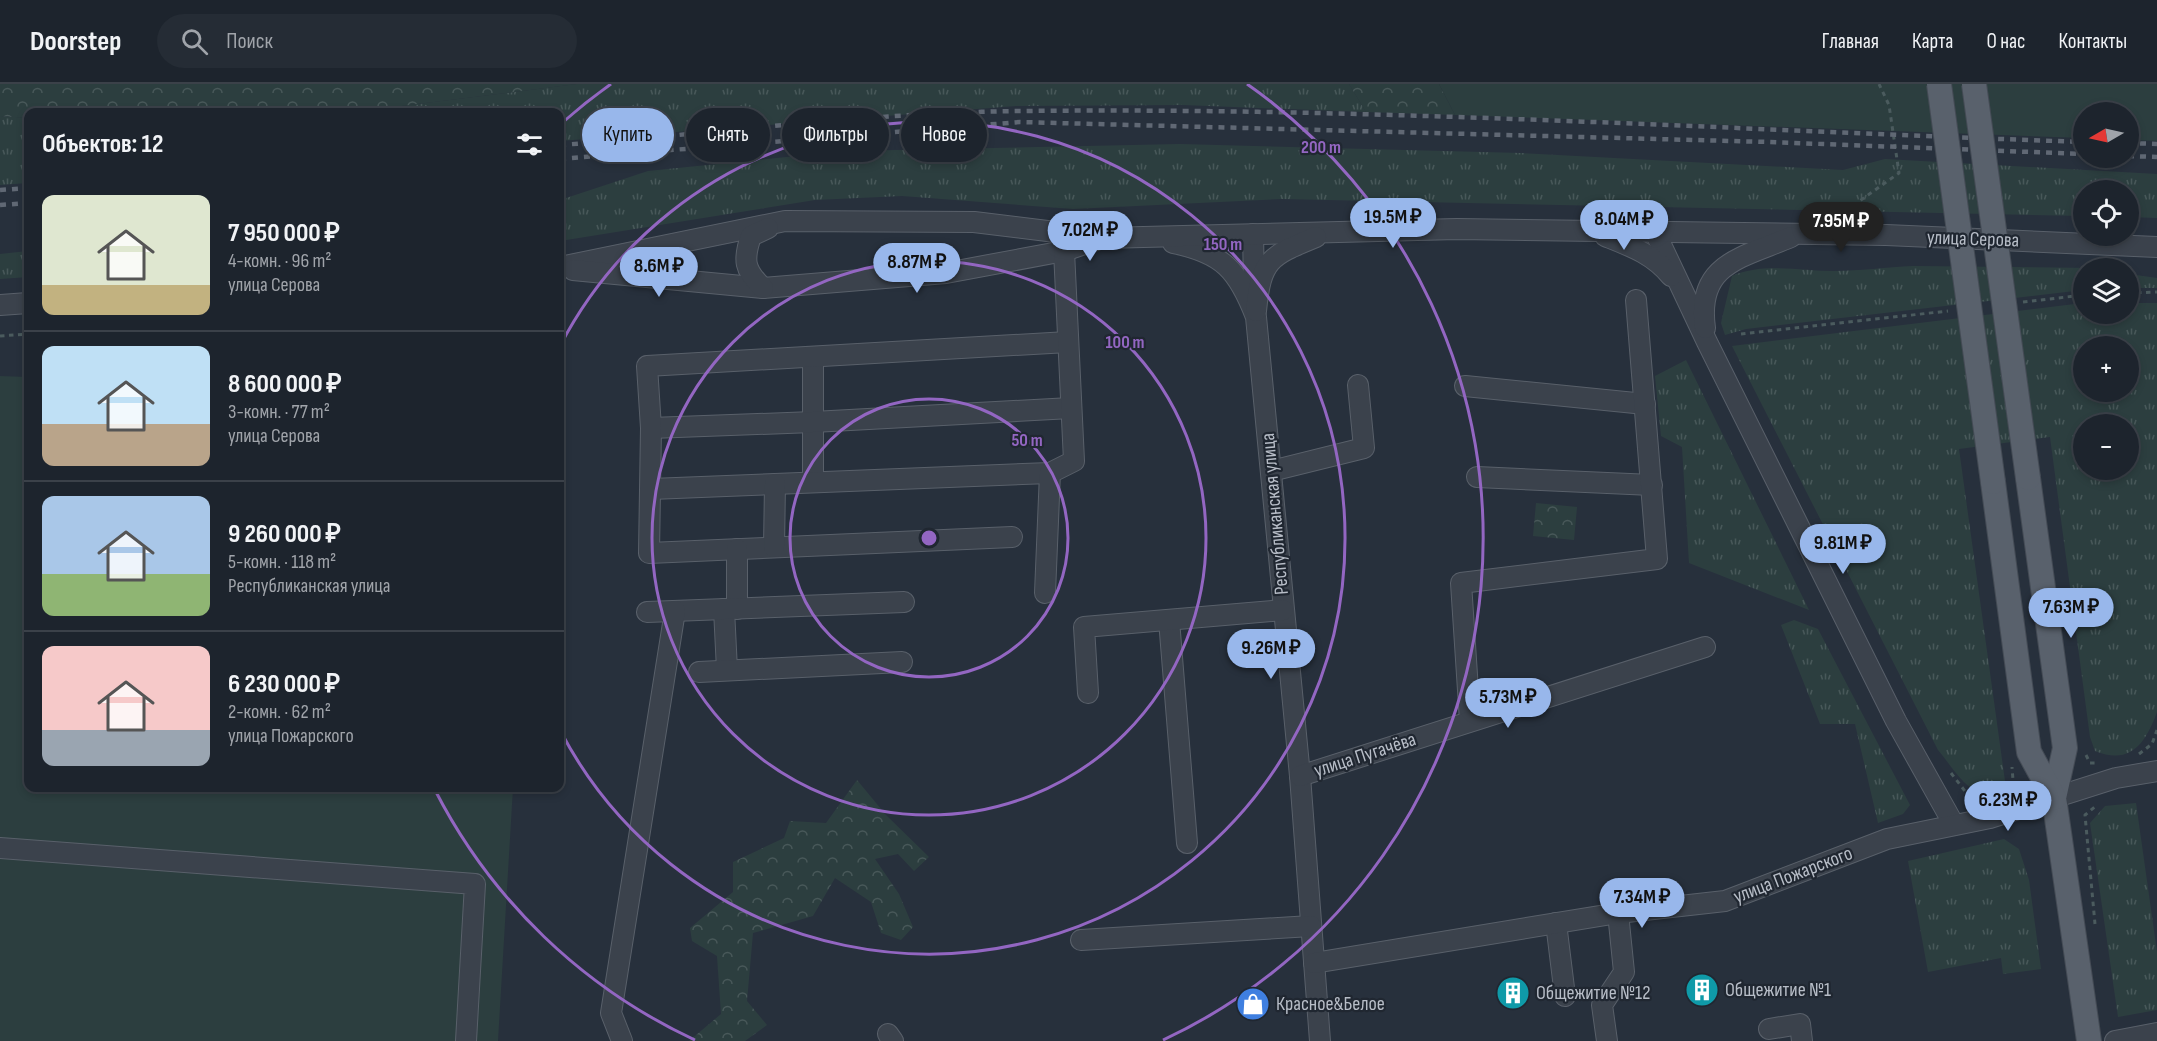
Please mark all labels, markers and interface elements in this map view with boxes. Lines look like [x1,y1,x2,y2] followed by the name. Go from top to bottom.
[157,14,577,68] search box
[30,25,121,58] text: Doorstep
[178,25,211,58] icon: search
[226,28,273,55] text: Поиск
[1822,29,1879,54] text: Главная
[1912,29,1953,54] text: Карта
[1986,29,2025,54] text: О нас
[2058,29,2127,54] text: Контакты
[2073,102,2139,168] north arrow
[2073,102,2139,480] map controls
[582,108,674,162] chip: Купить
[686,108,770,162] chip: Снять
[782,108,889,162] chip: Фильтры
[901,108,987,162] chip: Новое
[513,128,546,161] icon: filters
[42,129,163,160] text: Объектов: 12
[1301,137,1341,158] text: 200 m
[2073,180,2139,246] button: locate
[1338,198,1448,249] pin: 19.5M ₽
[1569,200,1679,251] pin: 8.04M ₽
[1786,202,1896,253] pin: 7.95M ₽
[1364,205,1422,229] text: 19.5M ₽
[1594,207,1654,231] text: 8.04M ₽
[1813,209,1869,233] text: 7.95M ₽
[1035,211,1145,262] pin: 7.02M ₽
[228,218,340,249] text: 7 950 000 ₽
[1062,218,1118,242] text: 7.02M ₽
[90,219,162,291] icon: home
[1926,225,2020,253] street label: улица Серова
[1204,234,1242,255] text: 150 m
[862,243,972,294] pin: 8.87M ₽
[610,247,708,298] pin: 8.6M ₽
[228,249,331,273] text: 4-комн. · 96 m²
[887,250,947,274] text: 8.87M ₽
[634,254,684,278] text: 8.6M ₽
[2073,258,2139,324] button: layers
[228,273,320,297] text: улица Серова
[1106,332,1145,353] text: 100 m
[2073,336,2139,402] button: +
[228,369,342,400] text: 8 600 000 ₽
[90,370,162,442] icon: home
[228,400,330,424] text: 3-комн. · 77 m²
[2073,414,2139,480] button: −
[228,424,320,448] text: улица Серова
[1011,430,1043,451] text: 50 m
[1256,432,1294,596] street label: Республиканская улица
[228,519,341,550] text: 9 260 000 ₽
[90,520,162,592] icon: home
[1788,524,1898,575] pin: 9.81M ₽
[919,528,939,548] centre of rings
[1814,531,1872,555] text: 9.81M ₽
[228,550,336,574] text: 5-комн. · 118 m²
[228,574,390,598] text: Республиканская улица
[2016,588,2126,639] pin: 7.63M ₽
[2043,595,2099,619] text: 7.63M ₽
[1216,629,1326,680] pin: 9.26M ₽
[1241,636,1301,660] text: 9.26M ₽
[228,669,340,700] text: 6 230 000 ₽
[90,670,162,742] icon: home
[1453,678,1563,729] pin: 5.73M ₽
[1479,685,1537,709] text: 5.73M ₽
[228,700,331,724] text: 2-комн. · 62 m²
[228,724,354,748] text: улица Пожарского
[1311,727,1419,783] street label: улица Пугачёва
[1953,781,2063,832] pin: 6.23M ₽
[1978,788,2038,812] text: 6.23M ₽
[1730,841,1856,909] street label: улица Пожарского
[1587,878,1697,929] pin: 7.34M ₽
[1613,885,1671,909] text: 7.34M ₽
[1684,972,1720,1008] building icon: Общежитие №1
[1495,975,1531,1011] building icon: Общежитие №12
[1725,978,1831,1002] place label: Общежитие №1
[1536,981,1650,1005] place label: Общежитие №12
[1235,986,1271,1022] shop icon: Красное&Белое
[1276,992,1385,1016] place label: Красное&Белое

